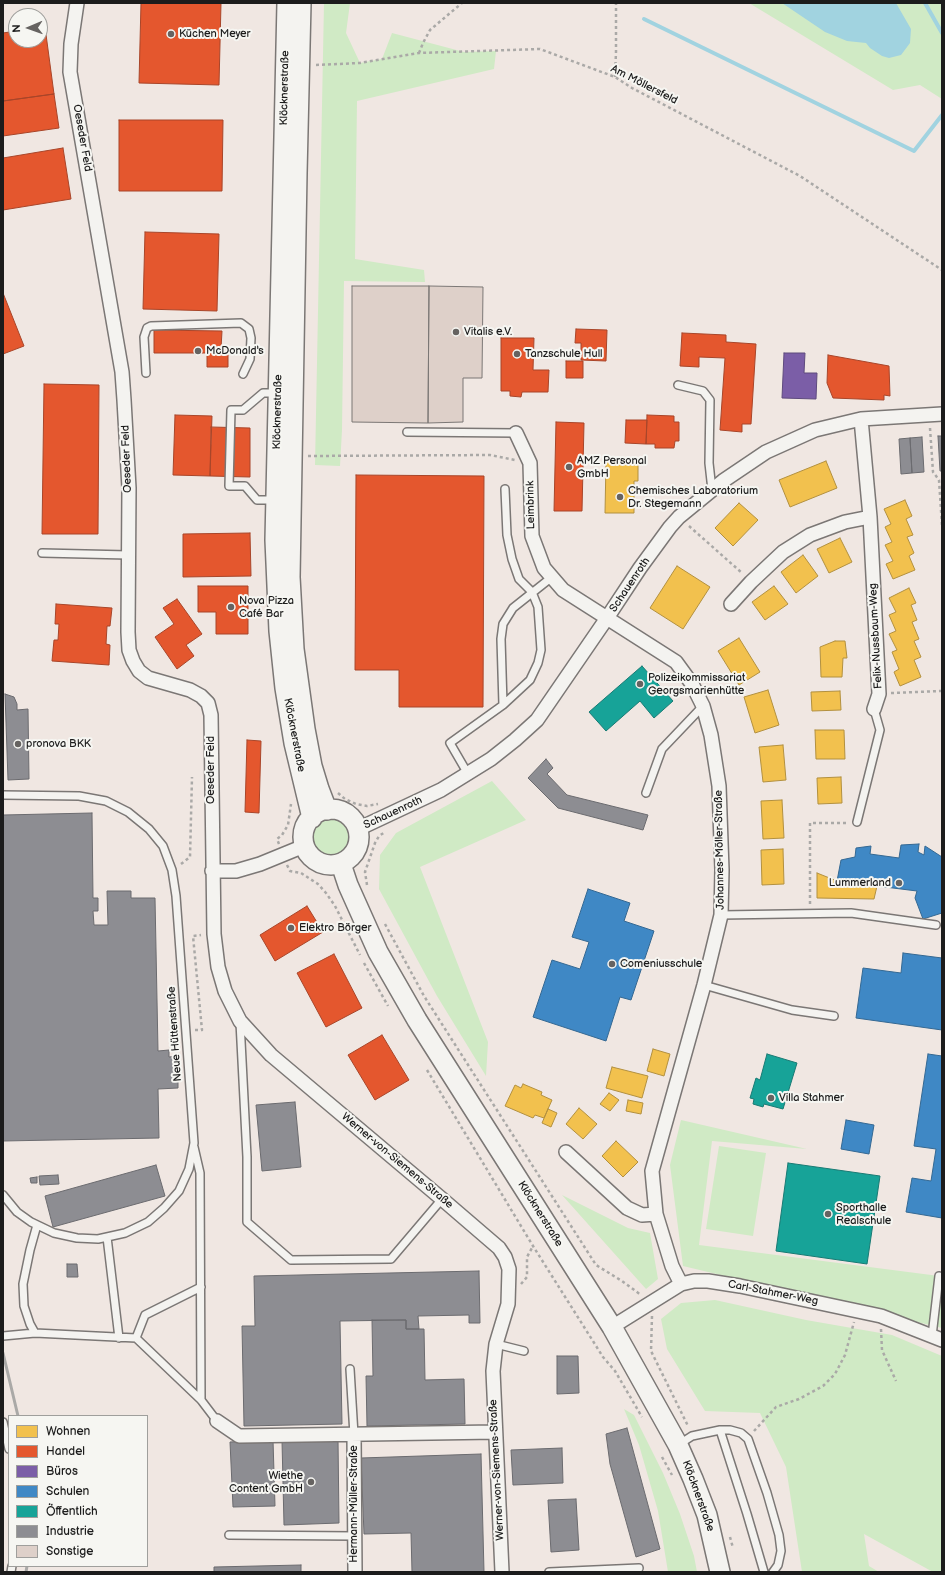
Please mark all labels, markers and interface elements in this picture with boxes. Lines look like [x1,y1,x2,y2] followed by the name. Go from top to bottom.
[8,8,48,48] north arrow
[10,24,23,33] text: N
[179,27,250,41] place label: Küchen Meyer
[166,29,176,39] marker: Küchen Meyer
[278,50,292,126] street label: Klöcknerstraße
[608,62,680,108] street label: Am Möllersfeld
[70,103,94,173] street label: Oeseder Feld
[464,325,512,339] place label: Vitalis e.V.
[451,327,461,337] marker: Vitalis e.V.
[206,344,264,358] place label: McDonald's
[193,346,203,356] marker: McDonald's
[525,347,603,361] place label: Tanzschule Hull
[512,349,522,359] marker: Tanzschule Hull
[271,374,285,450] street label: Klöcknerstraße
[119,425,135,493] street label: Oeseder Feld
[577,454,646,480] place label: AMZ Personal GmbH
[564,462,574,472] marker: AMZ Personal GmbH
[524,481,538,529] street label: Leimbrink
[628,484,758,510] place label: Chemisches Laboratorium Dr. Stegemann
[615,492,625,502] marker: Chemisches Laboratorium Dr. Stegemann
[607,555,653,615] street label: Schauenroth
[867,583,885,689] street label: Felix-Nussbaum-Weg
[239,594,294,620] place label: Nova Pizza Café Bar
[226,602,236,612] marker: Nova Pizza Café Bar
[648,671,745,697] place label: Polizeikommissariat Georgsmarienhütte
[635,679,645,689] marker: Polizeikommissariat Georgsmarienhütte
[280,697,308,773] street label: Klöcknerstraße
[204,736,218,804] street label: Oeseder Feld
[26,737,91,751] place label: pronova BKK
[13,739,23,749] marker: pronova BKK
[712,790,728,910] street label: Johannes-Möller-Straße
[362,794,424,832] street label: Schauenroth
[829,876,891,890] place label: Lummerland
[894,878,904,888] marker: Lummerland
[299,921,372,935] place label: Elektro Börger
[286,923,296,933] marker: Elektro Börger
[620,957,702,971] place label: Comeniusschule
[607,959,617,969] marker: Comeniusschule
[165,986,185,1082] street label: Neue Hüttenstraße
[779,1091,844,1105] place label: Villa Stahmer
[766,1093,776,1103] marker: Villa Stahmer
[339,1110,455,1212] street label: Werner-von-Siemens-Straße
[515,1179,565,1249] street label: Klöcknerstraße
[836,1201,891,1227] place label: Sporthalle Realschule
[823,1209,833,1219] marker: Sporthalle Realschule
[727,1278,819,1308] street label: Carl-Stahmer-Weg
[487,1399,507,1541] street label: Werner-von-Siemens-Straße
[8,1415,148,1567] legend
[46,1424,90,1439] text: Wohnen
[46,1444,85,1459] text: Handel
[347,1445,361,1563] street label: Hermann-Müller-Straße
[679,1458,717,1534] street label: Klöcknerstraße
[46,1464,78,1479] text: Büros
[229,1469,303,1495] place label: Wiethe Content GmbH
[306,1477,316,1487] marker: Wiethe Content GmbH
[46,1484,89,1499] text: Schulen
[46,1504,98,1519] text: Öffentlich
[46,1524,94,1539] text: Industrie
[46,1544,93,1559] text: Sonstige

